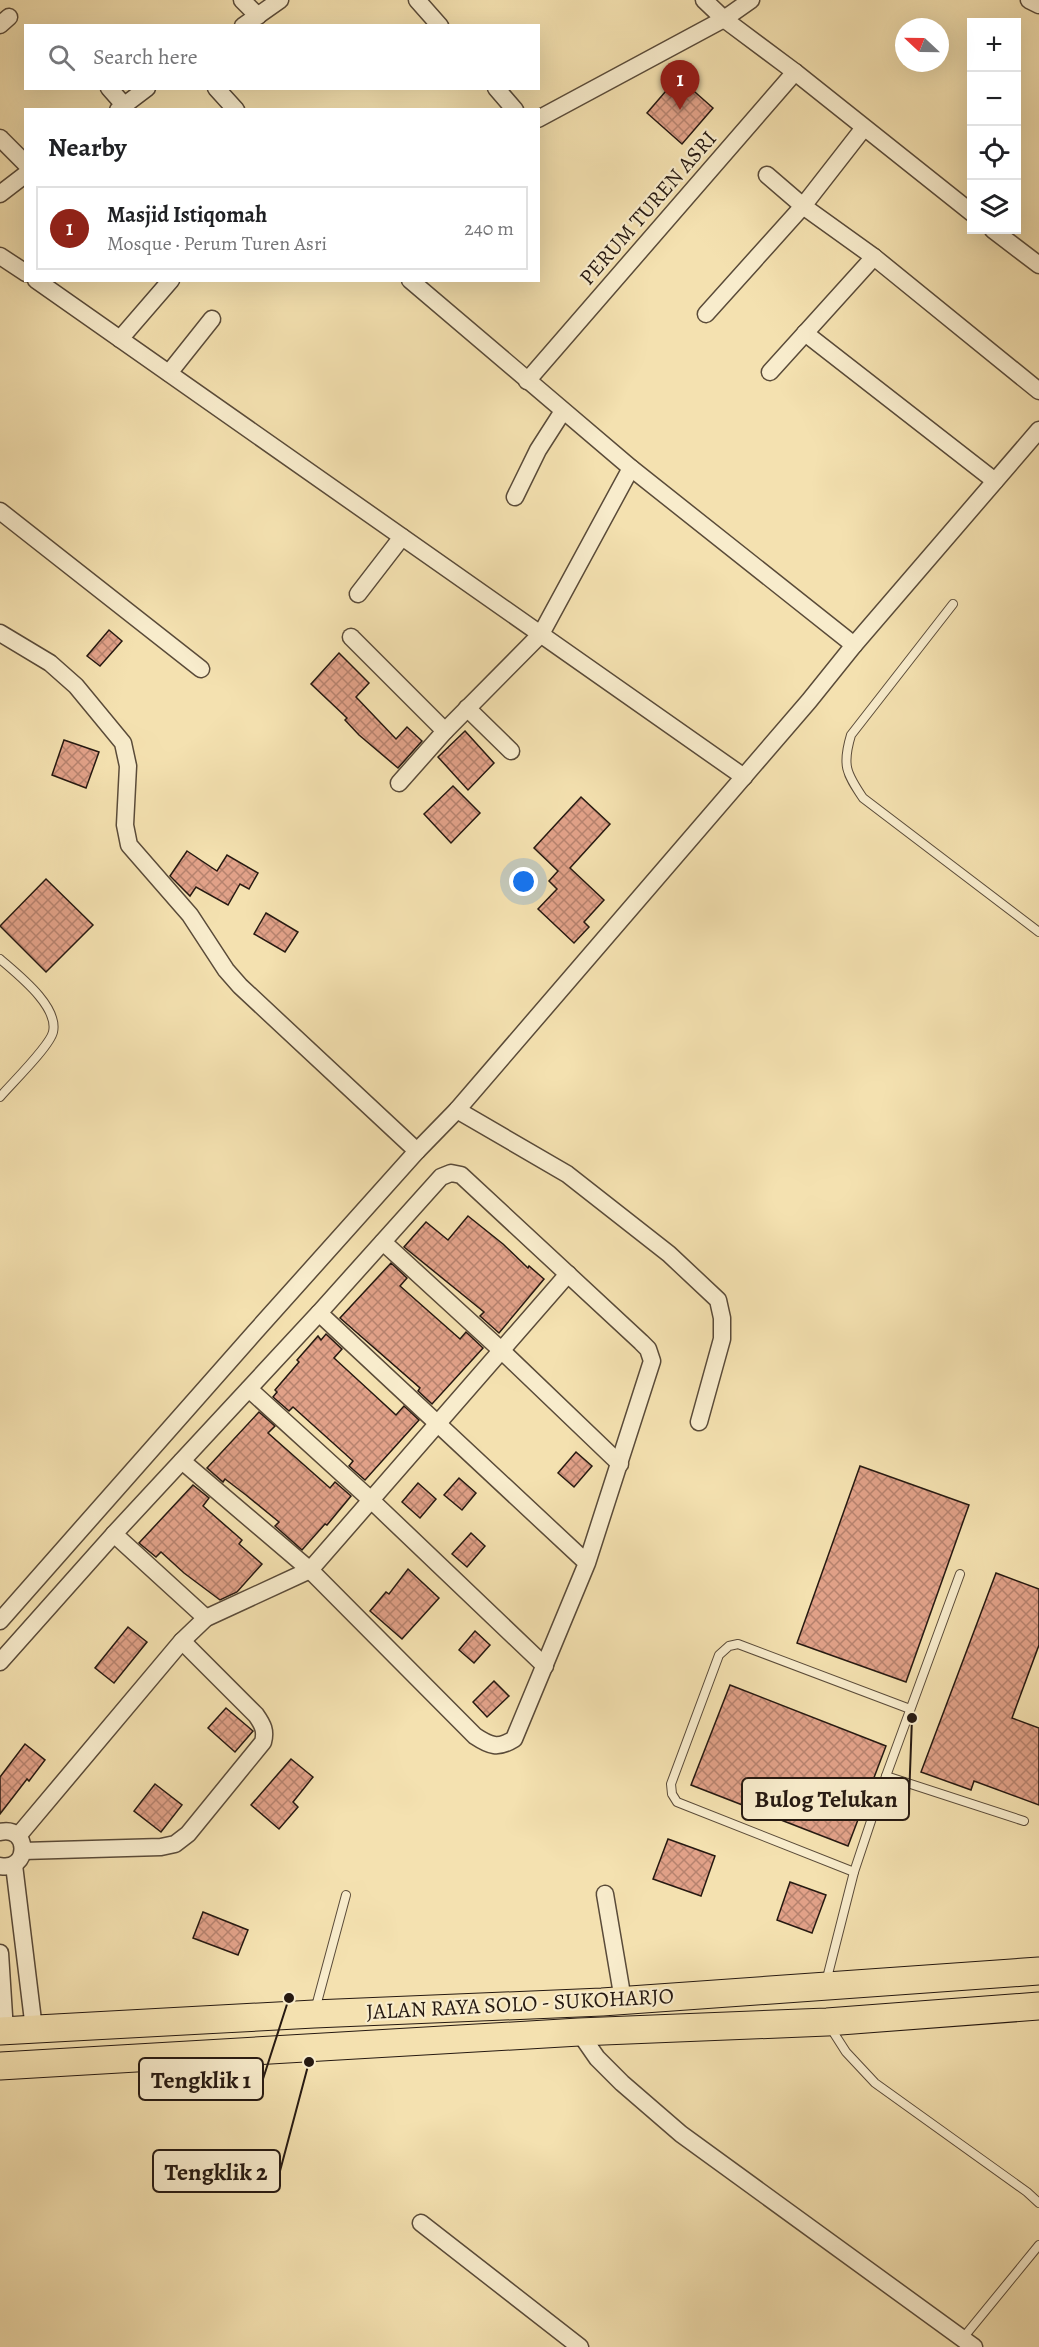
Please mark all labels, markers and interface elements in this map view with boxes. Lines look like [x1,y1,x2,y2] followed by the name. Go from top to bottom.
[895,18,949,72] north arrow
[967,18,1021,234] map controls
[967,18,1021,72] button: +
[24,24,540,90] search box
[45,41,78,74] icon: search
[93,42,198,72] text: Search here
[660,60,700,110] pin: 1
[967,72,1021,126] button: −
[573,124,723,292] street label: PERUM TUREN ASRI
[967,126,1021,180] button: locate
[48,130,127,165] text: Nearby
[967,180,1021,234] button: layers
[107,200,267,230] text: Masjid Istiqomah
[66,215,73,242] text: 1
[464,215,514,242] text: 240 m
[107,230,327,257] text: Mosque · Perum Turen Asri
[509,867,538,896] your location
[742,1778,909,1820] callout: Bulog Telukan
[754,1783,898,1815] text: Bulog Telukan
[365,1981,675,2027] street label: JALAN RAYA SOLO - SUKOHARJO
[139,2058,263,2100] callout: Tengklik 1
[151,2064,252,2096] text: Tengklik 1
[153,2150,280,2192] callout: Tengklik 2
[164,2156,268,2188] text: Tengklik 2

